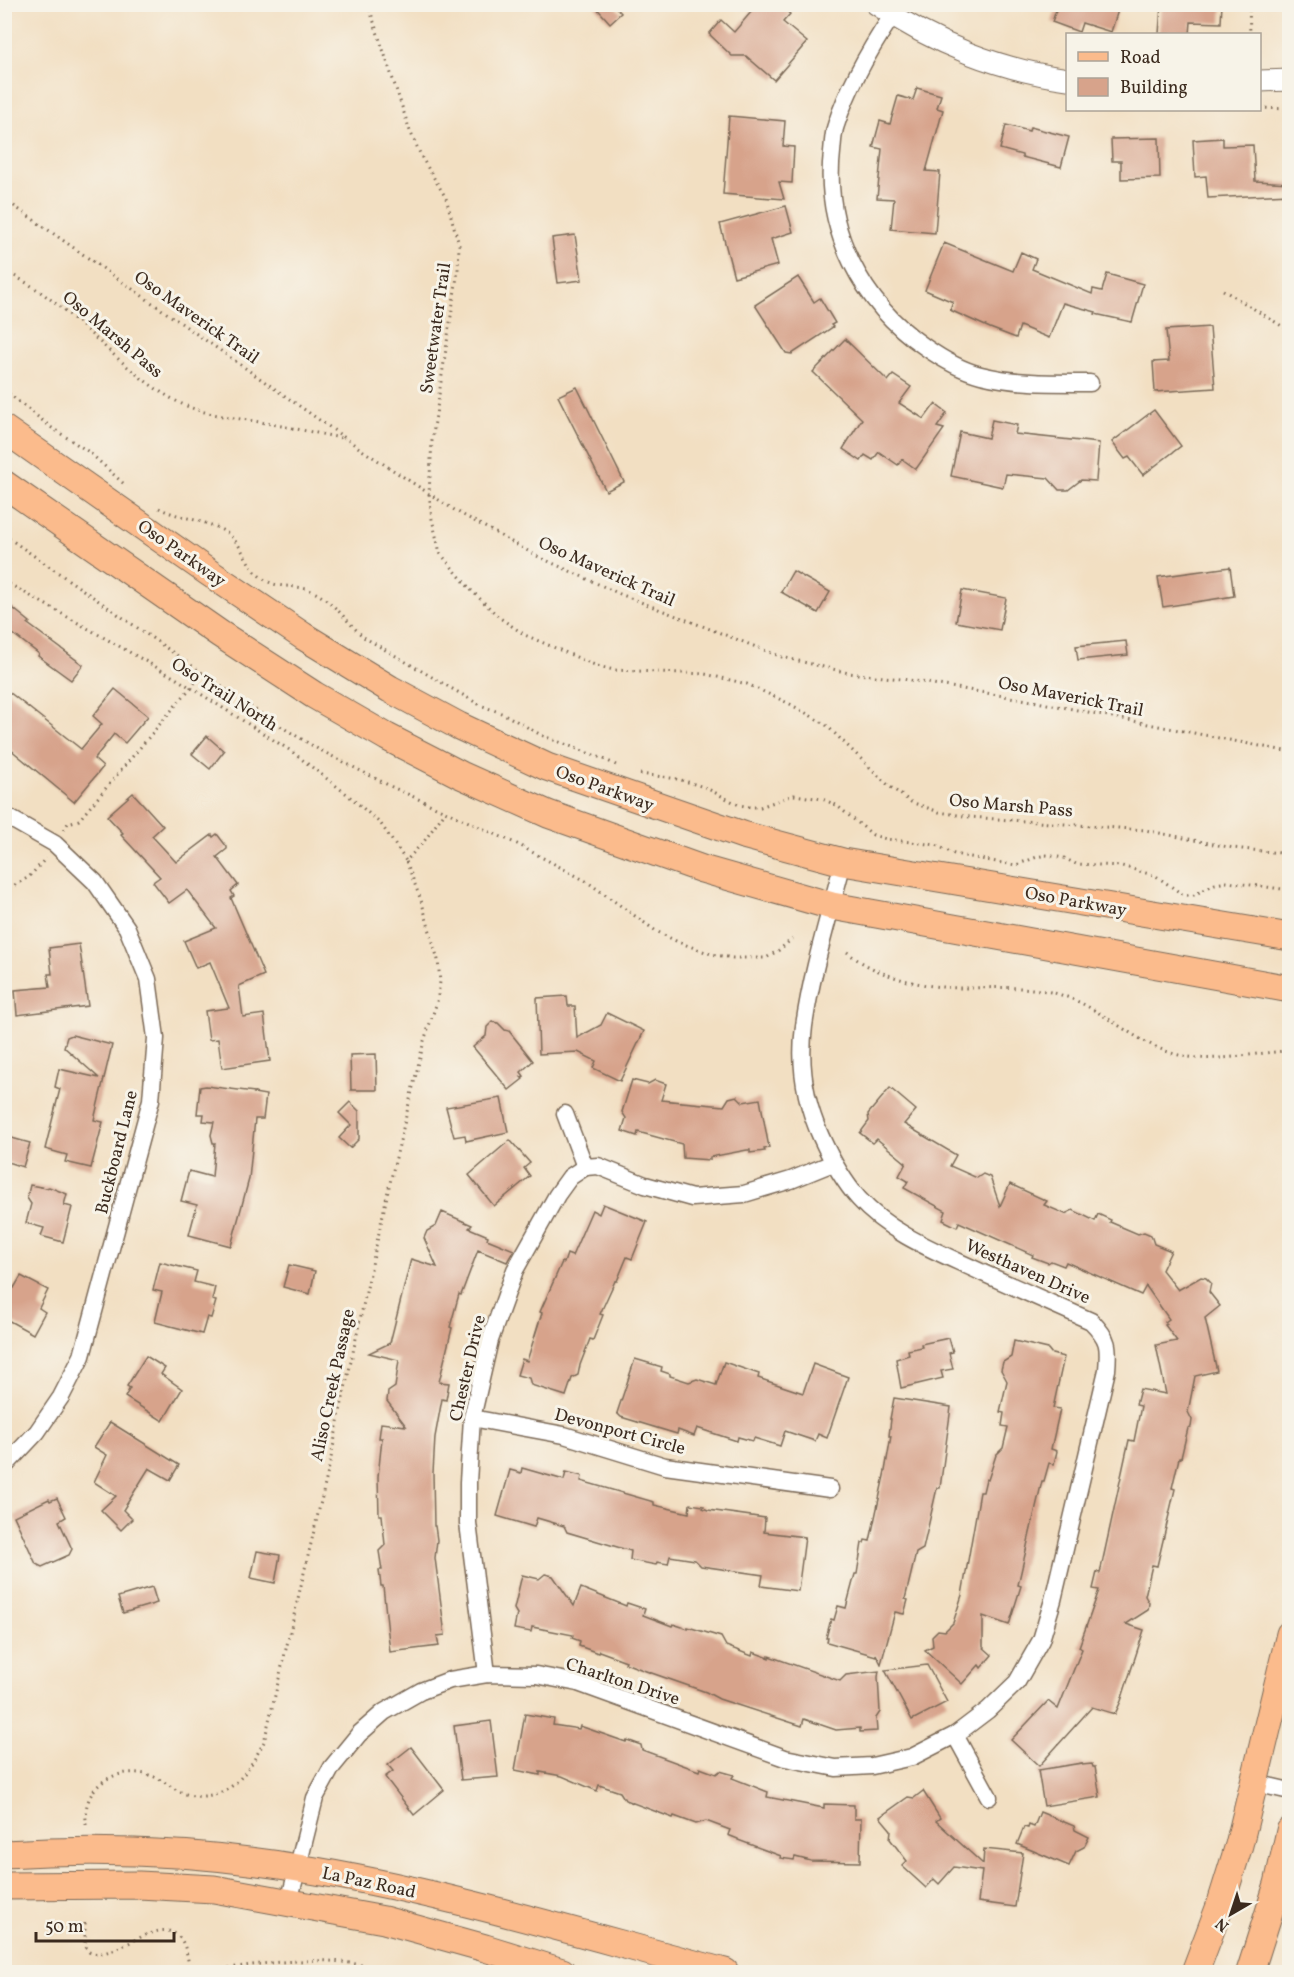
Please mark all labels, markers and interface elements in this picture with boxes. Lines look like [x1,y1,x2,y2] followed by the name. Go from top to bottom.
[1066,33,1261,111] legend
[1120,46,1161,71] text: Road
[1120,76,1188,101] text: Building
[415,261,458,395] street label: Sweetwater Trail
[129,266,264,371] street label: Oso Maverick Trail
[56,286,168,385] street label: Oso Marsh Pass
[132,514,231,594] street label: Oso Parkway
[534,531,679,614] street label: Oso Maverick Trail
[166,652,283,738] street label: Oso Trail North
[996,671,1146,724] street label: Oso Maverick Trail
[552,760,657,819] street label: Oso Parkway
[948,789,1074,824] street label: Oso Marsh Pass
[1023,881,1129,924] street label: Oso Parkway
[90,1088,145,1217] street label: Buckboard Lane
[961,1234,1094,1311] street label: Westhaven Drive
[305,1307,362,1464] street label: Aliso Creek Passage
[444,1313,493,1424] street label: Chester Drive
[551,1403,688,1462] street label: Devonport Circle
[562,1652,683,1713] street label: Charlton Drive
[319,1861,418,1906] street label: La Paz Road
[1201,1884,1261,1944] north arrow
[36,1905,174,1943] scale bar
[1211,1912,1234,1936] text: N
[45,1915,84,1940] text: 50 m

